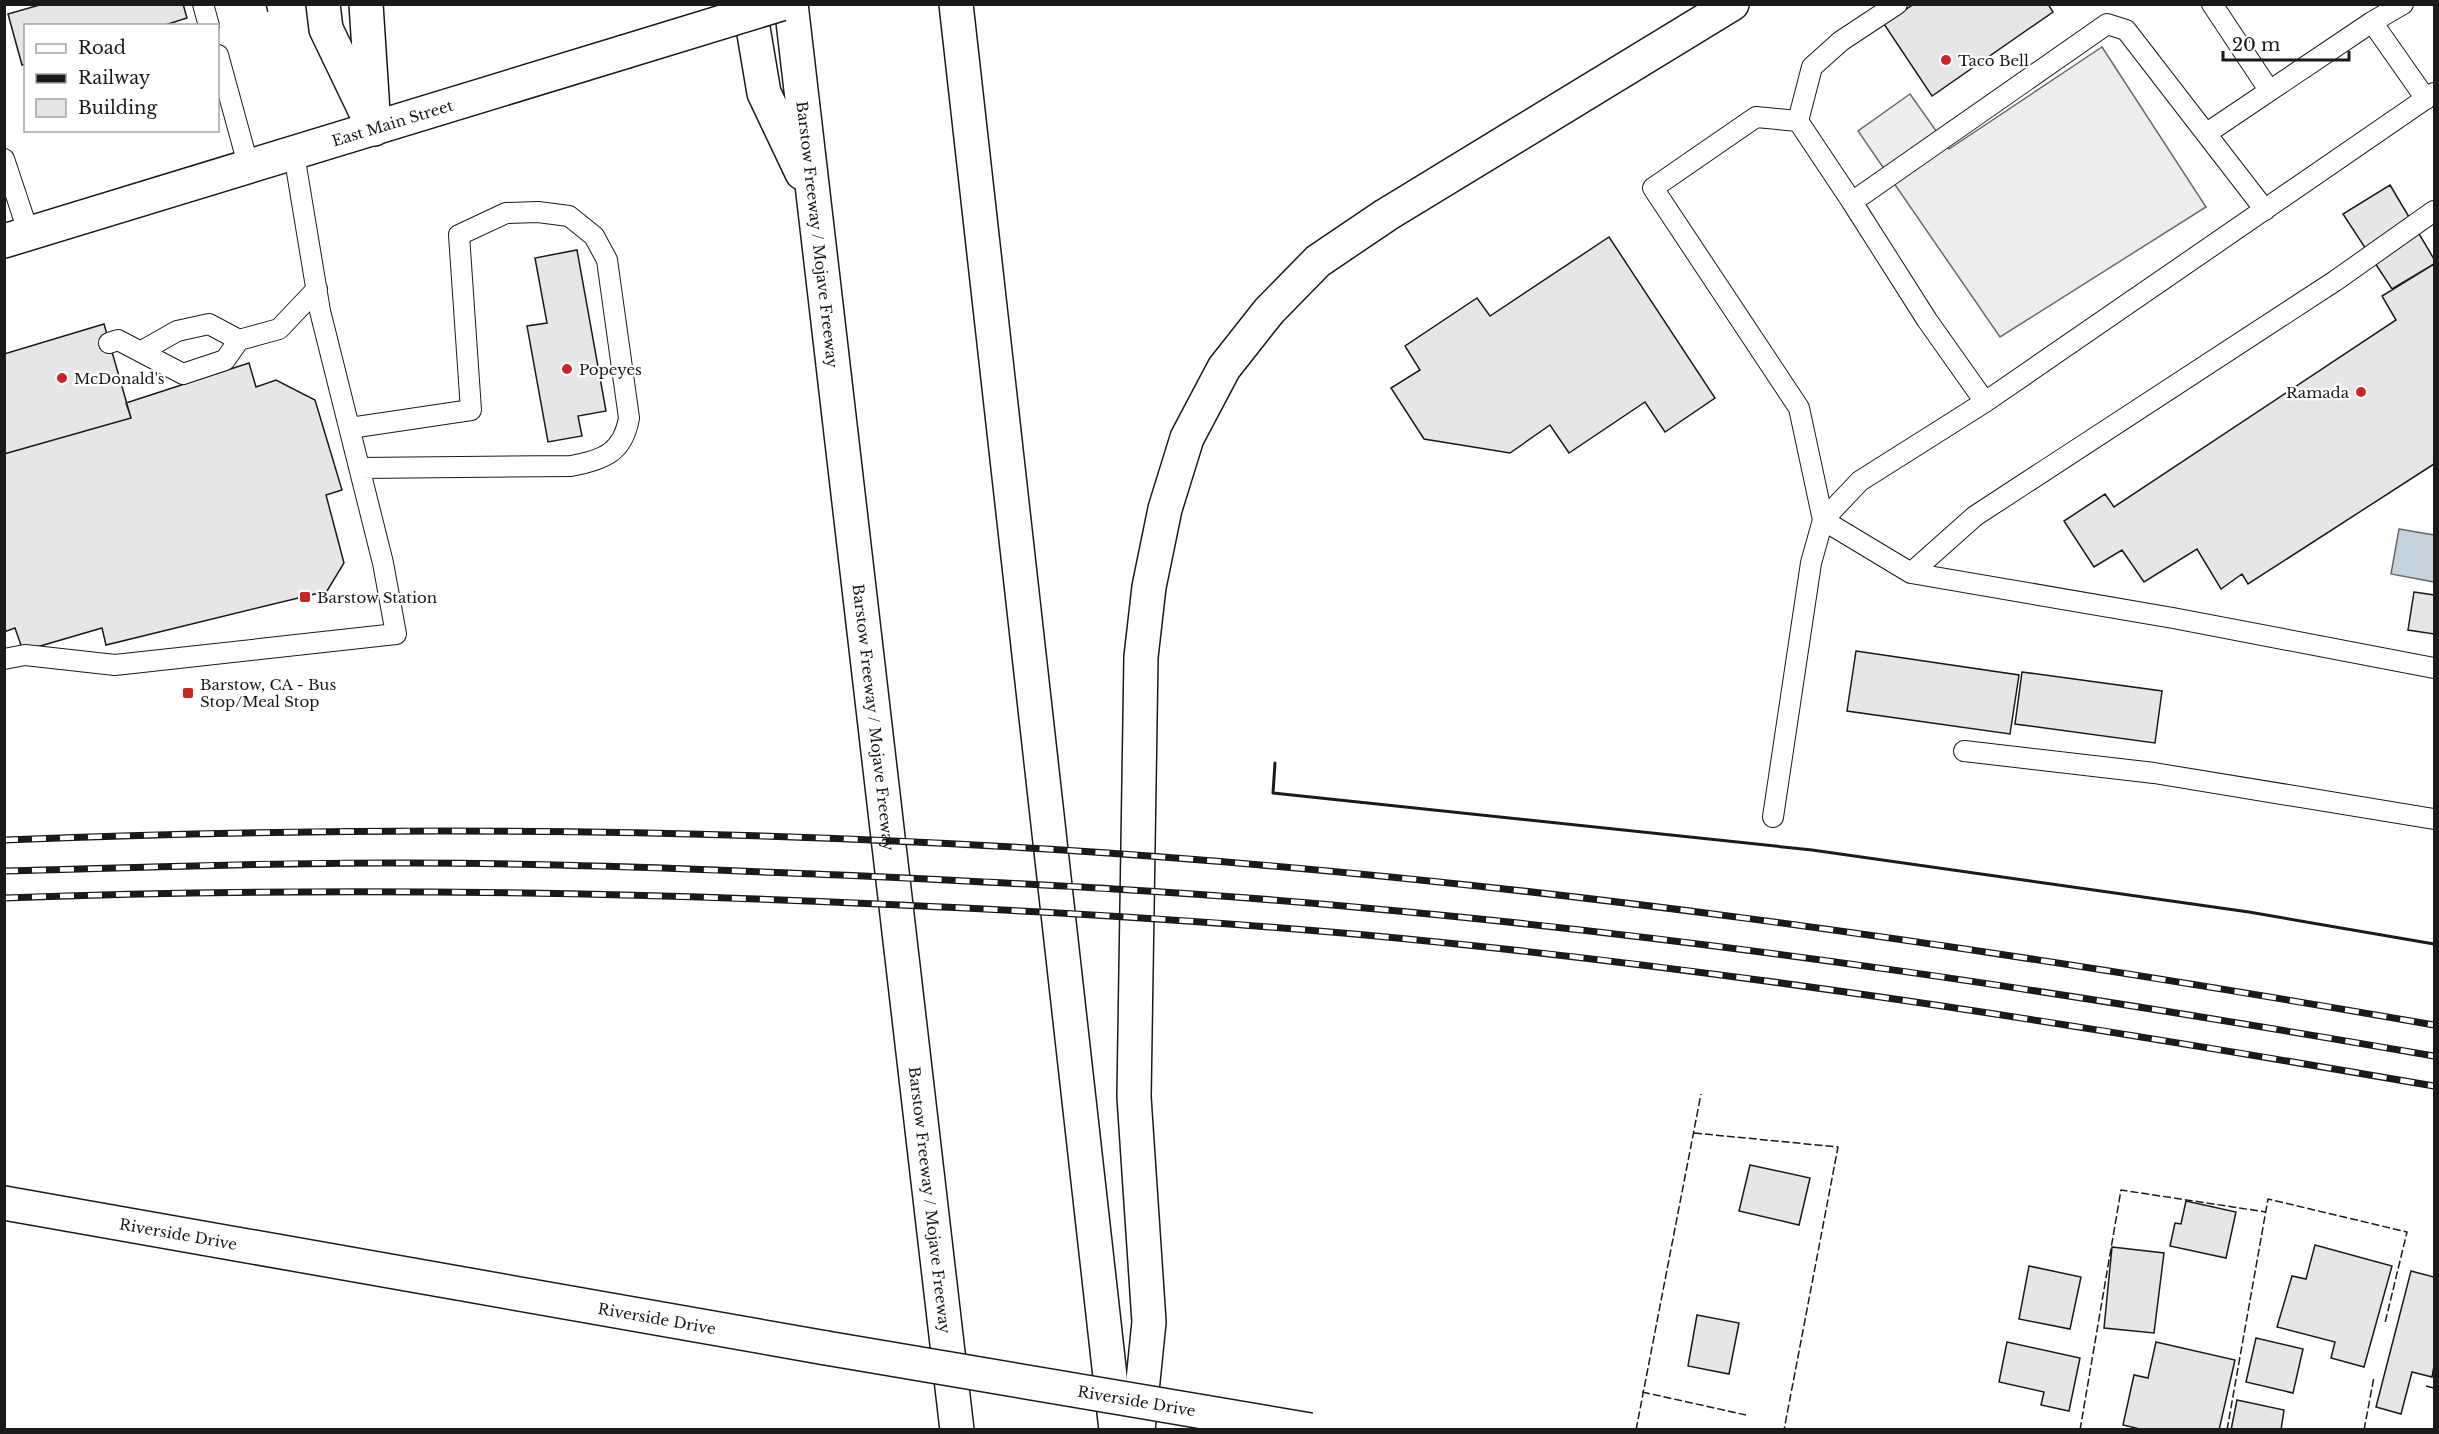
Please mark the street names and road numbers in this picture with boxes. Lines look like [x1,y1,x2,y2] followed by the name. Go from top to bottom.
[330,95,456,150] street label: East Main Street
[793,100,843,369] street label: Barstow Freeway / Mojave Freeway
[849,583,899,852] street label: Barstow Freeway / Mojave Freeway
[905,1065,955,1335] street label: Barstow Freeway / Mojave Freeway
[118,1214,239,1253] street label: Riverside Drive
[596,1298,717,1338] street label: Riverside Drive
[1076,1381,1197,1420] street label: Riverside Drive

